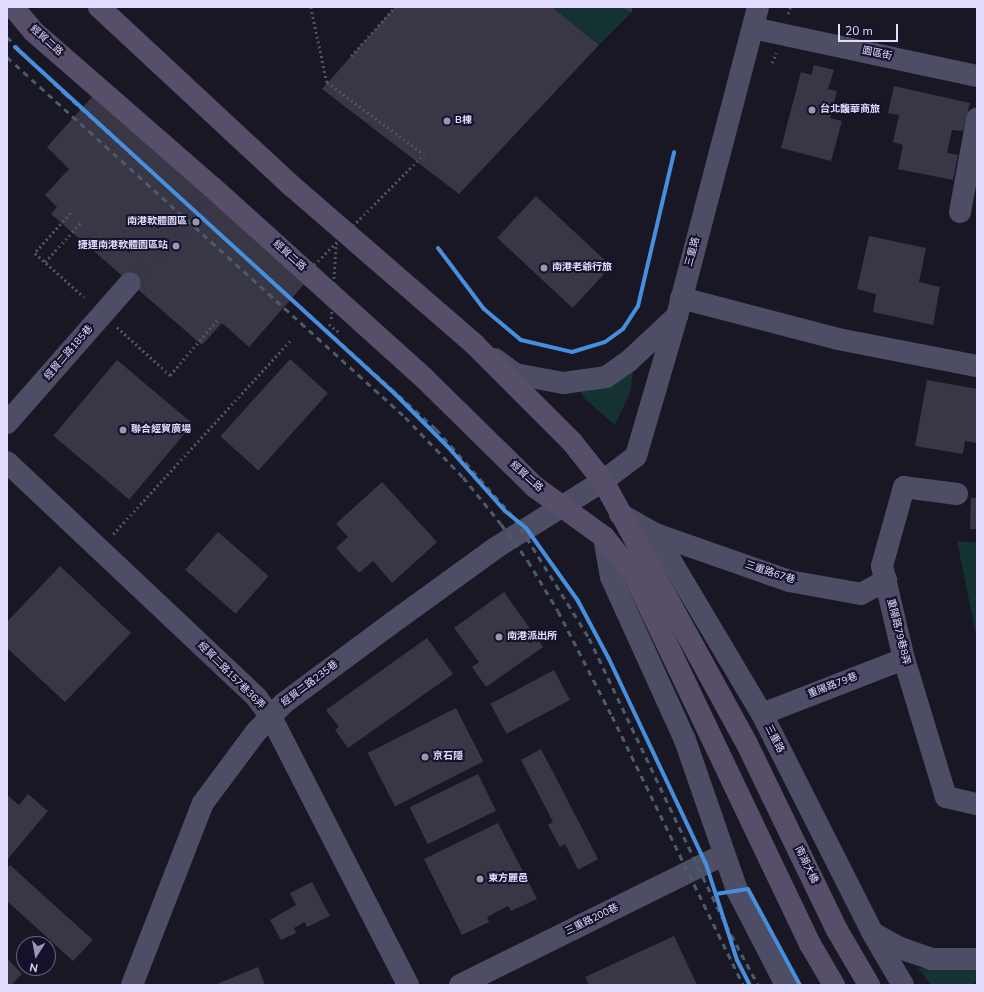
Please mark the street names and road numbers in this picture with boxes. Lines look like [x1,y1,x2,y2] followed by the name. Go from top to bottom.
[27,23,65,59] street label: 經貿二路
[861,45,893,63] street label: 園區街
[683,236,703,268] street label: 三重路
[270,238,308,274] street label: 經貿二路
[42,323,96,383] street label: 經貿二路185巷
[507,459,545,495] street label: 經貿二路
[743,559,797,587] street label: 三重路67巷
[884,598,912,666] street label: 重陽路79巷8弄
[195,640,267,712] street label: 經貿二路157巷36弄
[279,659,341,709] street label: 經貿二路235巷
[807,671,859,701] street label: 重陽路79巷
[762,723,786,755] street label: 三重路
[792,844,820,886] street label: 南湖大橋
[563,902,621,938] street label: 三重路200巷

